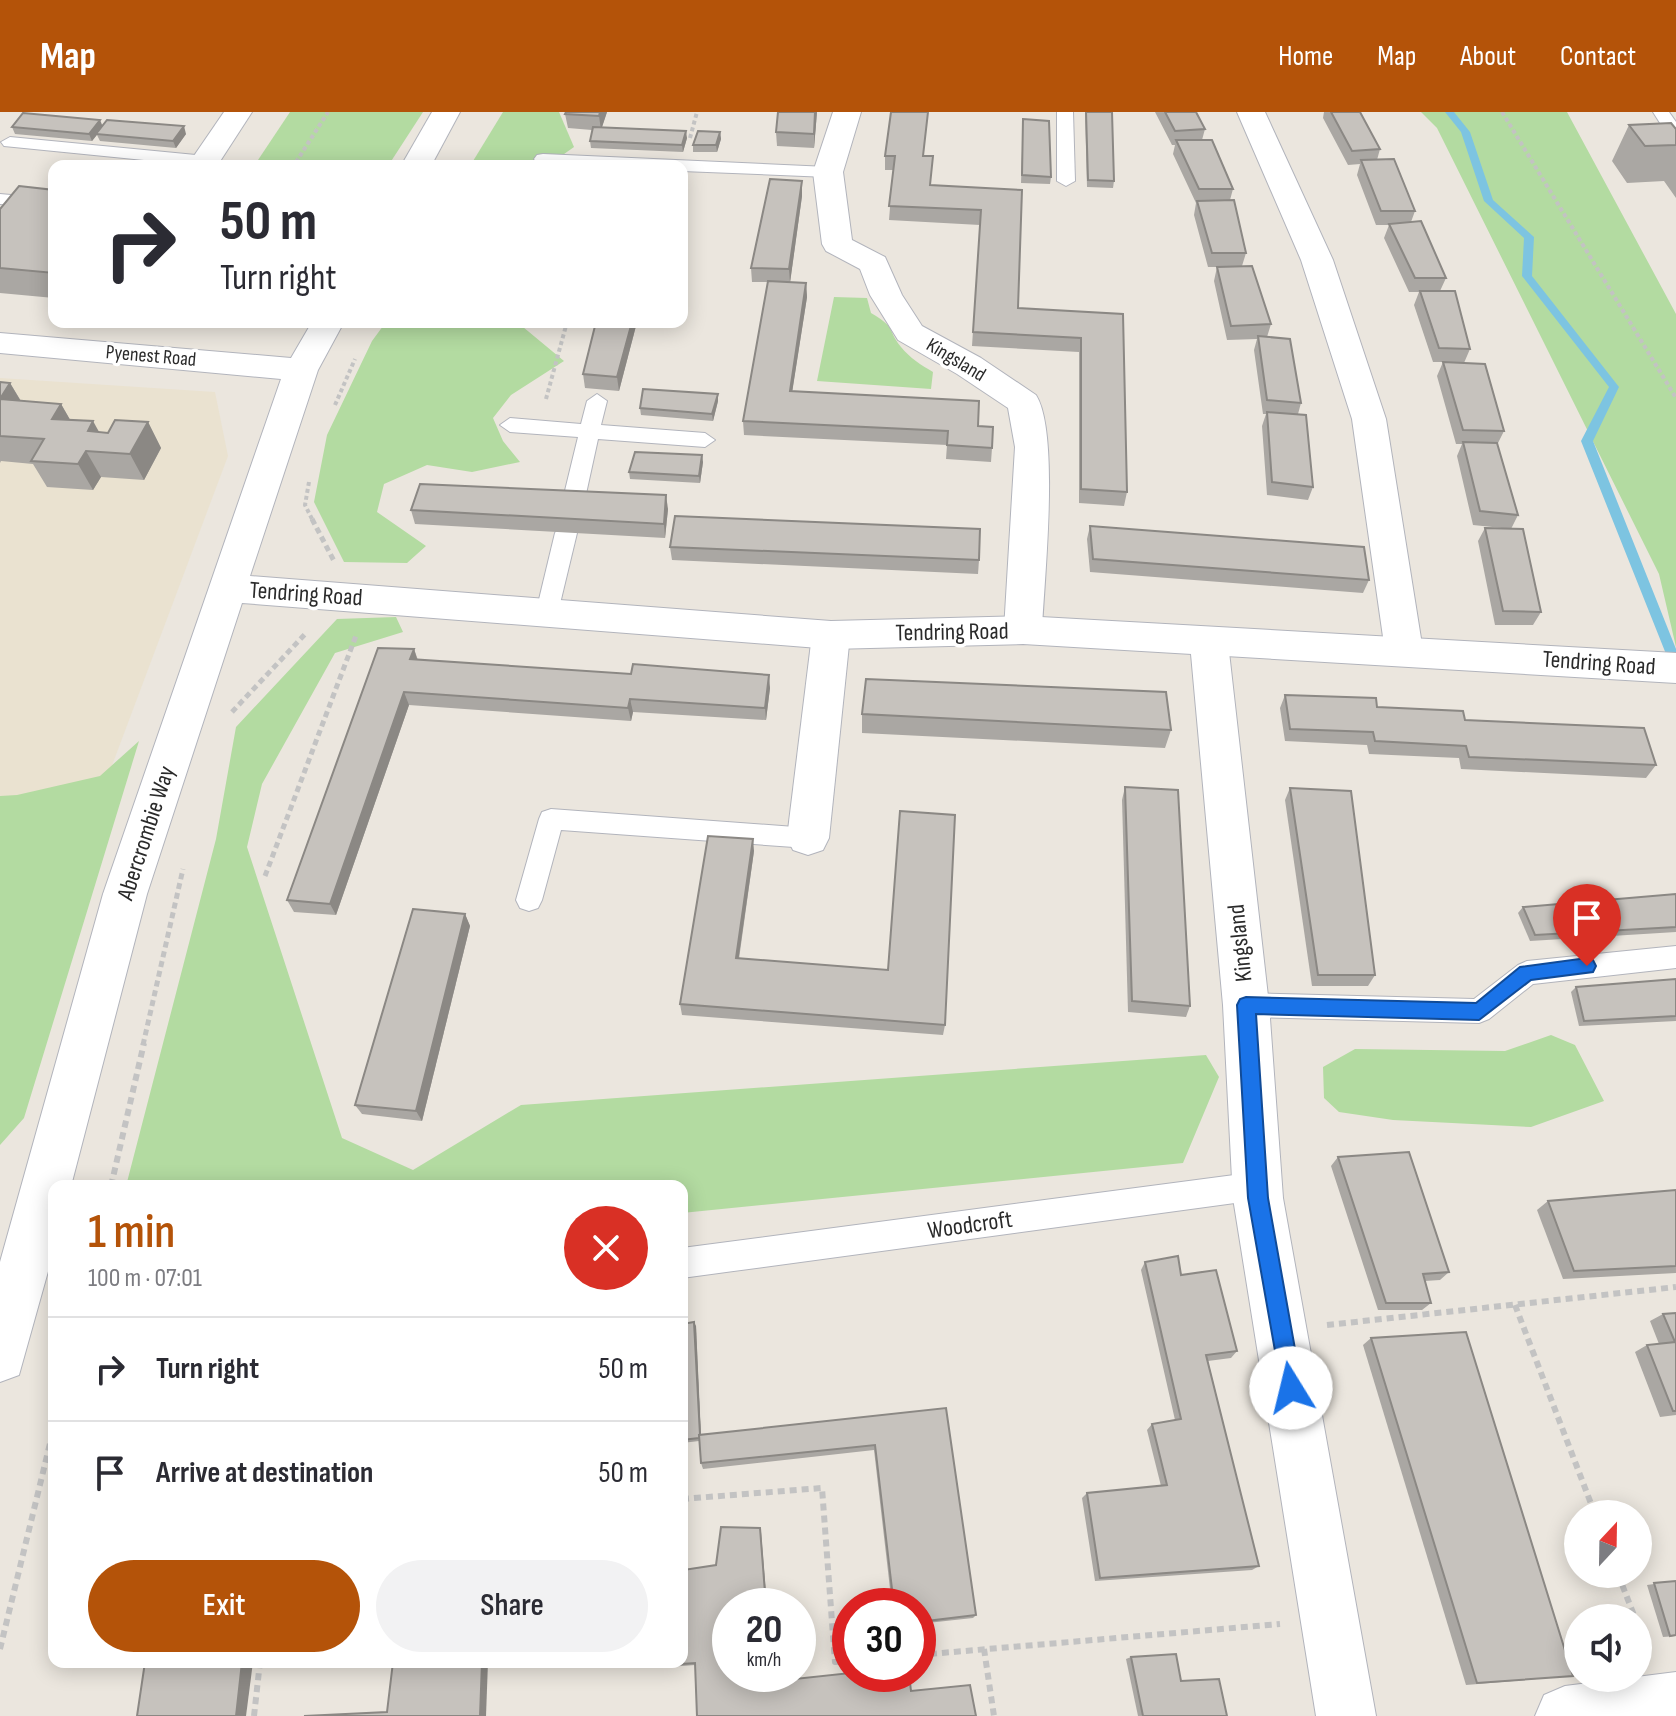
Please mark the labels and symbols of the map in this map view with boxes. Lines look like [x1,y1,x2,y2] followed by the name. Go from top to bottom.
[922,333,990,387] street label: Kingsland
[105,340,197,372] street label: Pyenest Road
[249,576,363,612] street label: Tendring Road
[895,617,1009,647] street label: Tendring Road
[1542,645,1656,681] street label: Tendring Road
[110,762,181,905] street label: Abercrombie Way
[1553,884,1621,966] pin
[1222,903,1258,983] street label: Kingsland
[926,1205,1014,1245] street label: Woodcroft
[1249,1346,1333,1430] position arrow
[1564,1500,1652,1588] north arrow
[832,1588,936,1692] speed limit sign: 30

